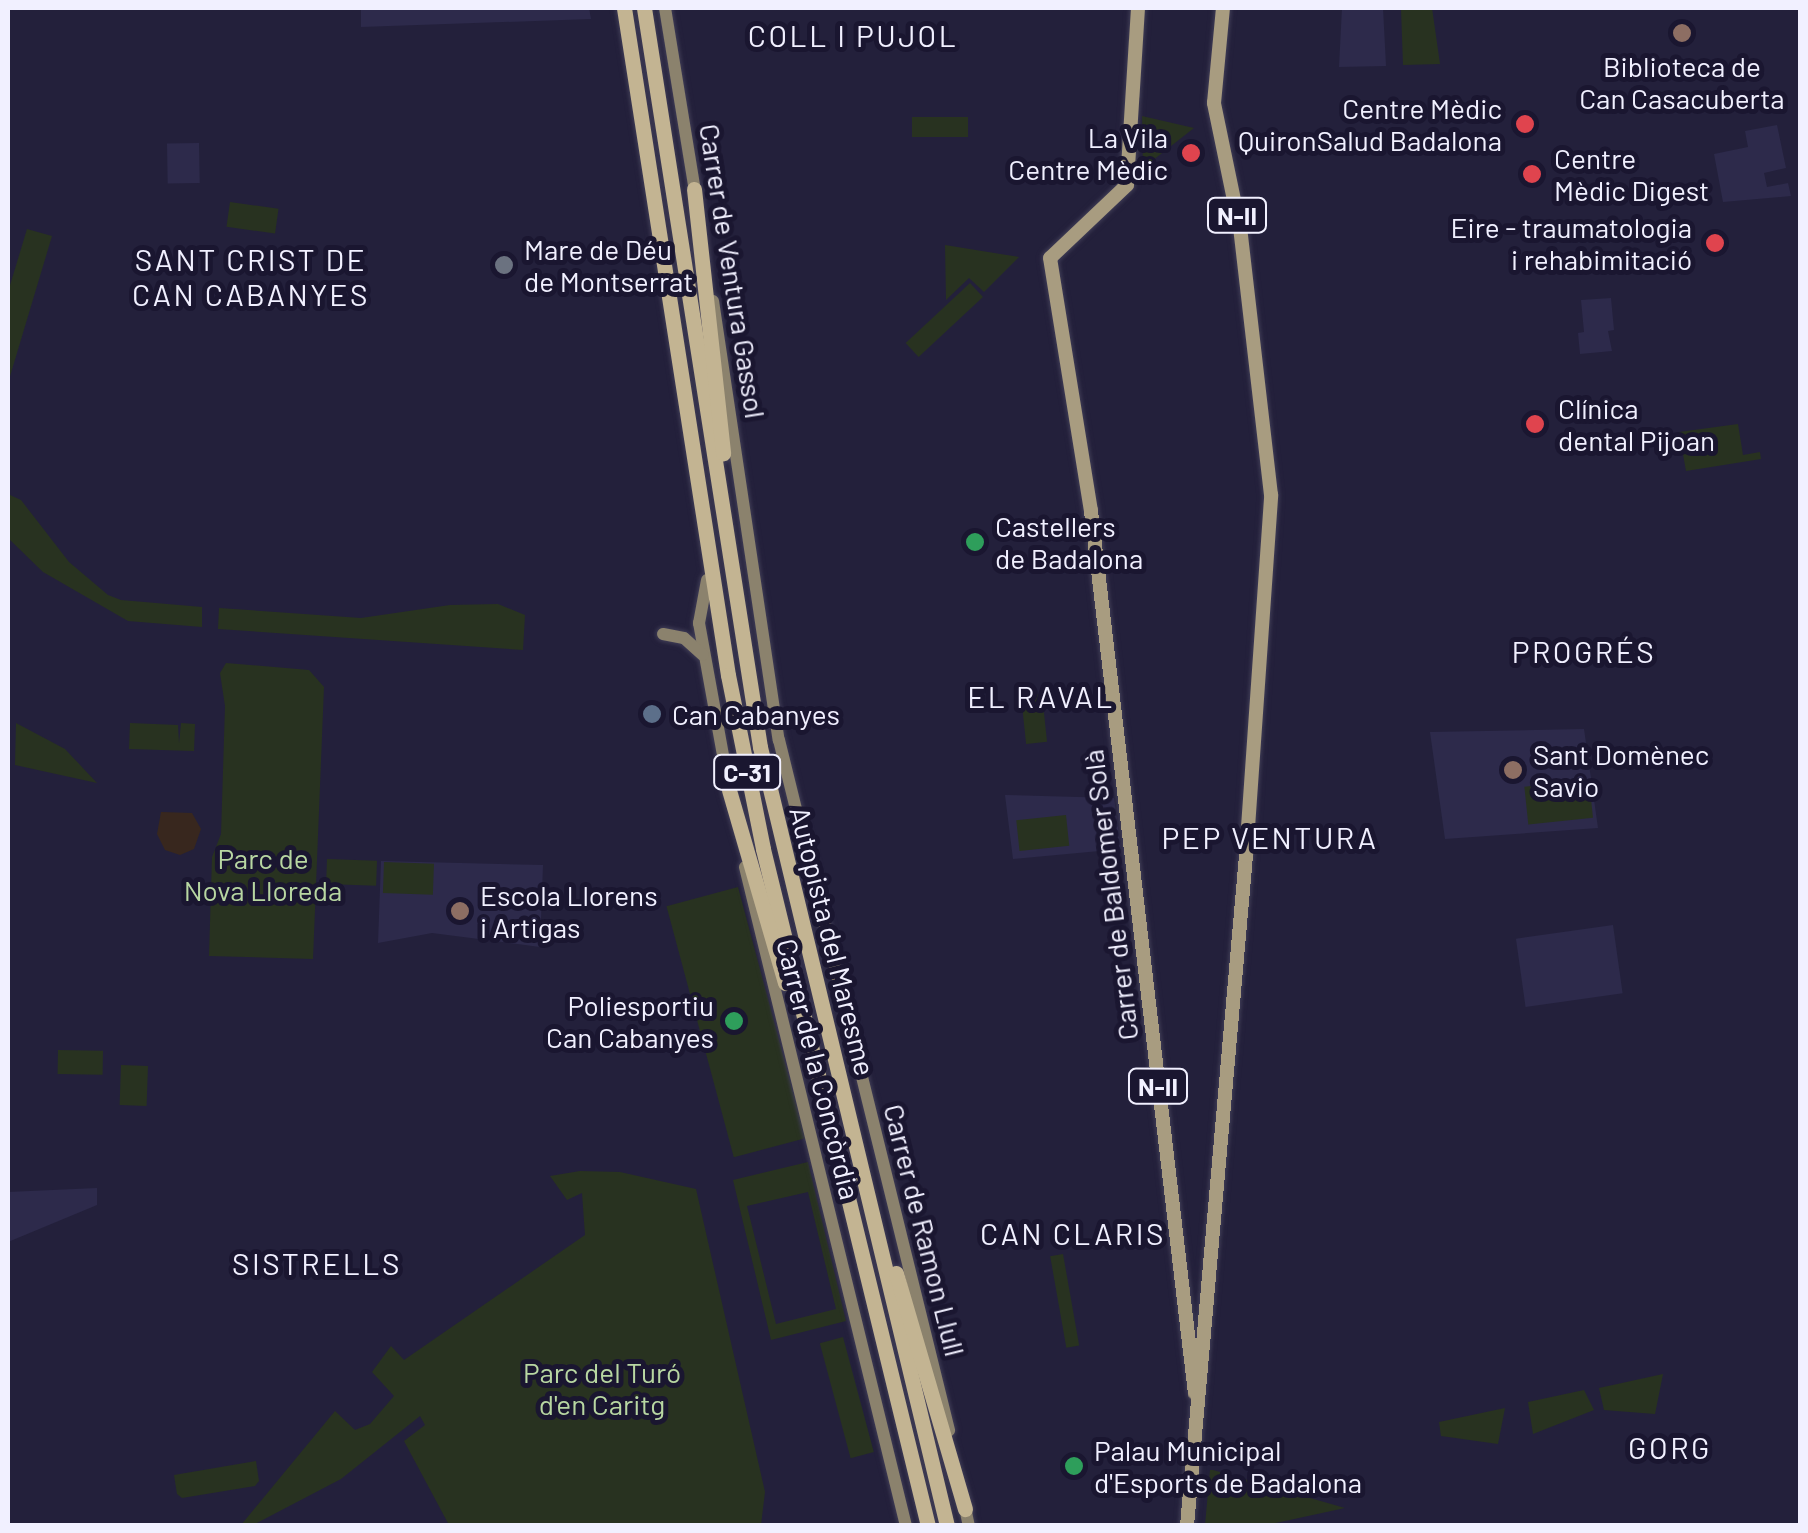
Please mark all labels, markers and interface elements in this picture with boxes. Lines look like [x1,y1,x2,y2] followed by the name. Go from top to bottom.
[748,17,958,53] district label: COLL I PUJOL
[1671,22,1693,44] marker: Biblioteca de Can Casacuberta
[1579,49,1785,115] place label: Biblioteca de Can Casacuberta
[1238,91,1502,157] place label: Centre Mèdic QuironSalud Badalona
[1512,111,1538,137] marker: Centre Mèdic QuironSalud Badalona
[1008,120,1168,186] place label: La Vila Centre Mèdic
[693,121,773,421] street label: Carrer de Ventura Gassol
[1178,140,1204,166] marker: La Vila Centre Mèdic
[1554,141,1709,207] place label: Centre Mèdic Digest
[1519,161,1545,187] marker: Centre Mèdic Digest
[1207,195,1267,235] road number: N-II
[1451,210,1692,276] place label: Eire - traumatologia i rehabimitació
[1702,230,1728,256] marker: Eire - traumatologia i rehabimitació
[524,232,693,298] place label: Mare de Déu de Montserrat
[132,241,370,312] district label: SANT CRIST DE CAN CABANYES
[493,254,515,276] marker: Mare de Déu de Montserrat
[1558,391,1715,457] place label: Clínica dental Pijoan
[1522,411,1548,437] marker: Clínica dental Pijoan
[995,509,1143,575] place label: Castellers de Badalona
[964,531,986,553] marker: Castellers de Badalona
[1512,633,1656,669] district label: PROGRÉS
[967,678,1115,714] district label: EL RAVAL
[672,697,840,731] place label: Can Cabanyes
[641,703,663,725] marker: Can Cabanyes
[1533,737,1709,803] place label: Sant Domènec Savio
[1075,748,1145,1042] street label: Carrer de Baldomer Solà
[712,752,782,792] road number: C-31
[1502,759,1524,781] marker: Sant Domènec Savio
[783,803,883,1079] street label: Autopista del Maresme
[1161,819,1379,855] district label: PEP VENTURA
[184,841,342,907] park label: Parc de Nova Lloreda
[480,878,658,944] place label: Escola Llorens i Artigas
[449,900,471,922] marker: Escola Llorens i Artigas
[770,935,868,1203] street label: Carrer de la Concòrdia
[546,988,714,1054] place label: Poliesportiu Can Cabanyes
[723,1010,745,1032] marker: Poliesportiu Can Cabanyes
[1128,1066,1188,1106] road number: N-II
[877,1101,973,1359] street label: Carrer de Ramon Llull
[980,1215,1166,1251] district label: CAN CLARIS
[232,1245,402,1281] district label: SISTRELLS
[523,1355,681,1421] park label: Parc del Turó d'en Caritg
[1628,1429,1712,1465] district label: GORG
[1094,1433,1362,1499] place label: Palau Municipal d'Esports de Badalona
[1063,1455,1085,1477] marker: Palau Municipal d'Esports de Badalona

